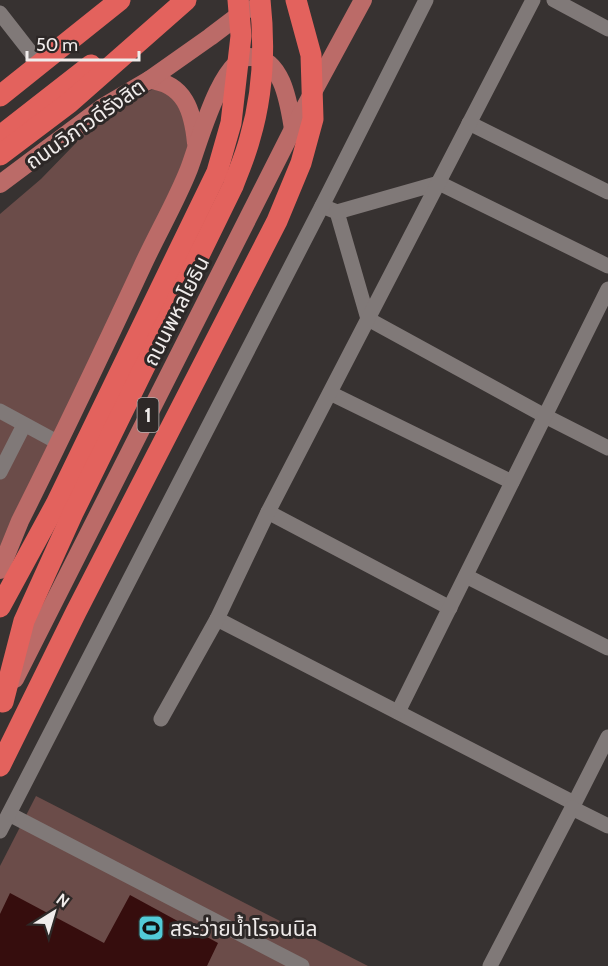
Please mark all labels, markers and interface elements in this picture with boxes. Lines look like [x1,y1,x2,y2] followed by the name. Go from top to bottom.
[27,24,140,62] scale bar
[36,34,78,56] text: 50 m
[20,74,150,174] street label: ถนนวิภาวดีรังสิต
[138,252,214,370] street label: ถนนพหลโยธิน
[138,398,158,432] road number: 1
[24,882,84,942] north arrow
[52,889,73,911] text: N
[136,913,166,943] sports icon: สระว่ายน้ำโรจนนิล
[170,914,318,941] place label: สระว่ายน้ำโรจนนิล

